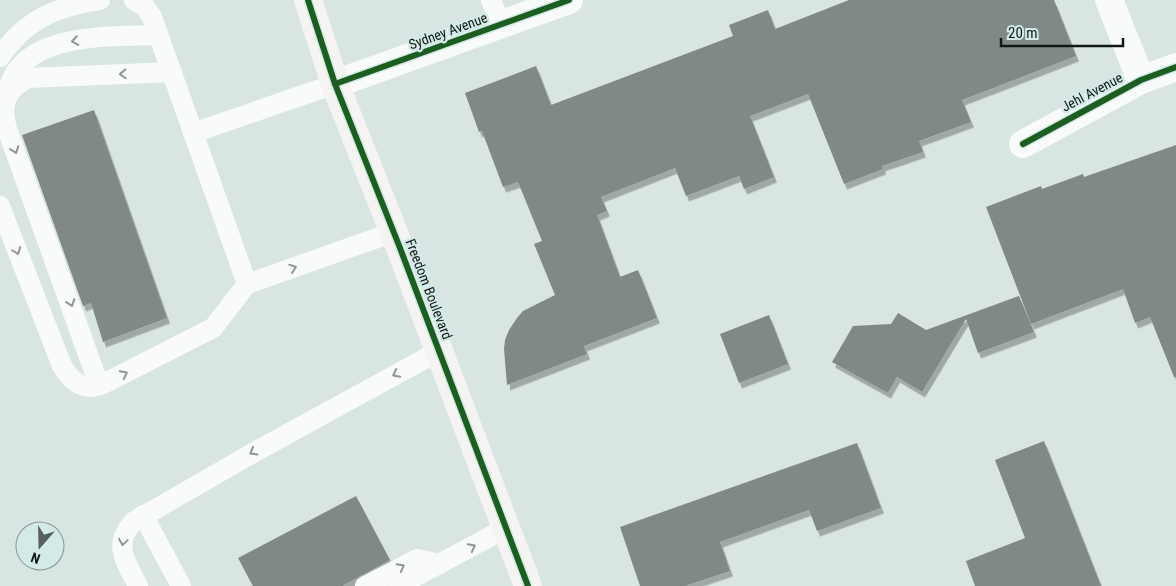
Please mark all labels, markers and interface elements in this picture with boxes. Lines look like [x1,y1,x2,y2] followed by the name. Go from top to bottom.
[406,9,490,53] street label: Sydney Avenue
[1001,15,1124,47] scale bar
[1008,24,1038,42] text: 20 m
[71,36,79,46] one-way arrow
[119,69,127,79] one-way arrow
[1059,69,1126,115] street label: Jehl Avenue
[9,145,19,154] one-way arrow
[402,236,456,342] street label: Freedom Boulevard
[11,246,22,255] one-way arrow
[288,264,296,274] one-way arrow
[65,298,75,306] one-way arrow
[392,368,401,378] one-way arrow
[119,370,128,380] one-way arrow
[250,446,259,456] one-way arrow
[15,521,65,571] north arrow
[119,538,129,546] one-way arrow
[466,543,475,553] one-way arrow
[29,549,42,567] text: N
[396,563,405,573] one-way arrow

